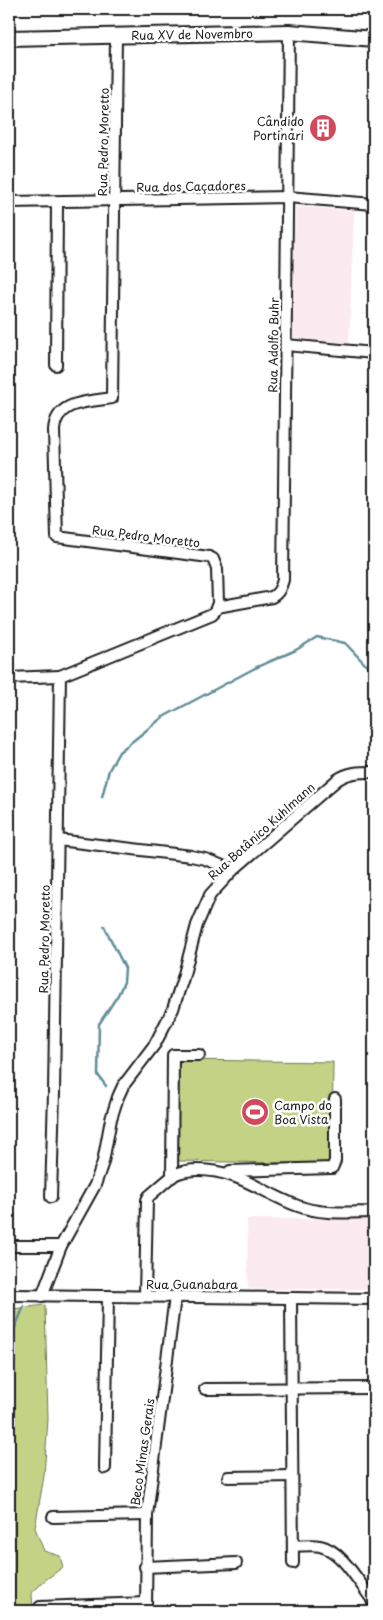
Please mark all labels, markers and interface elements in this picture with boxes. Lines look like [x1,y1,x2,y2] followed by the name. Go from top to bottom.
[131,24,253,44] street label: Rua XV de Novembro
[93,87,113,196] street label: Rua Pedro Moretto
[253,112,304,144] place label: Cândido Portinari
[308,113,338,143] building icon: Cândido Portinari
[136,176,247,196] street label: Rua dos Caçadores
[263,297,283,393] street label: Rua Adolfo Buhr
[91,520,201,552] street label: Rua Pedro Moretto
[204,778,318,884] street label: Rua Botânico Kuhlmann
[34,884,54,993] street label: Rua Pedro Moretto
[274,1096,332,1128] place label: Campo do Boa Vista
[240,1097,270,1127] sports icon: Campo do Boa Vista
[146,1275,238,1293] street label: Rua Guanabara
[126,1397,159,1507] street label: Beco Minas Gerais

